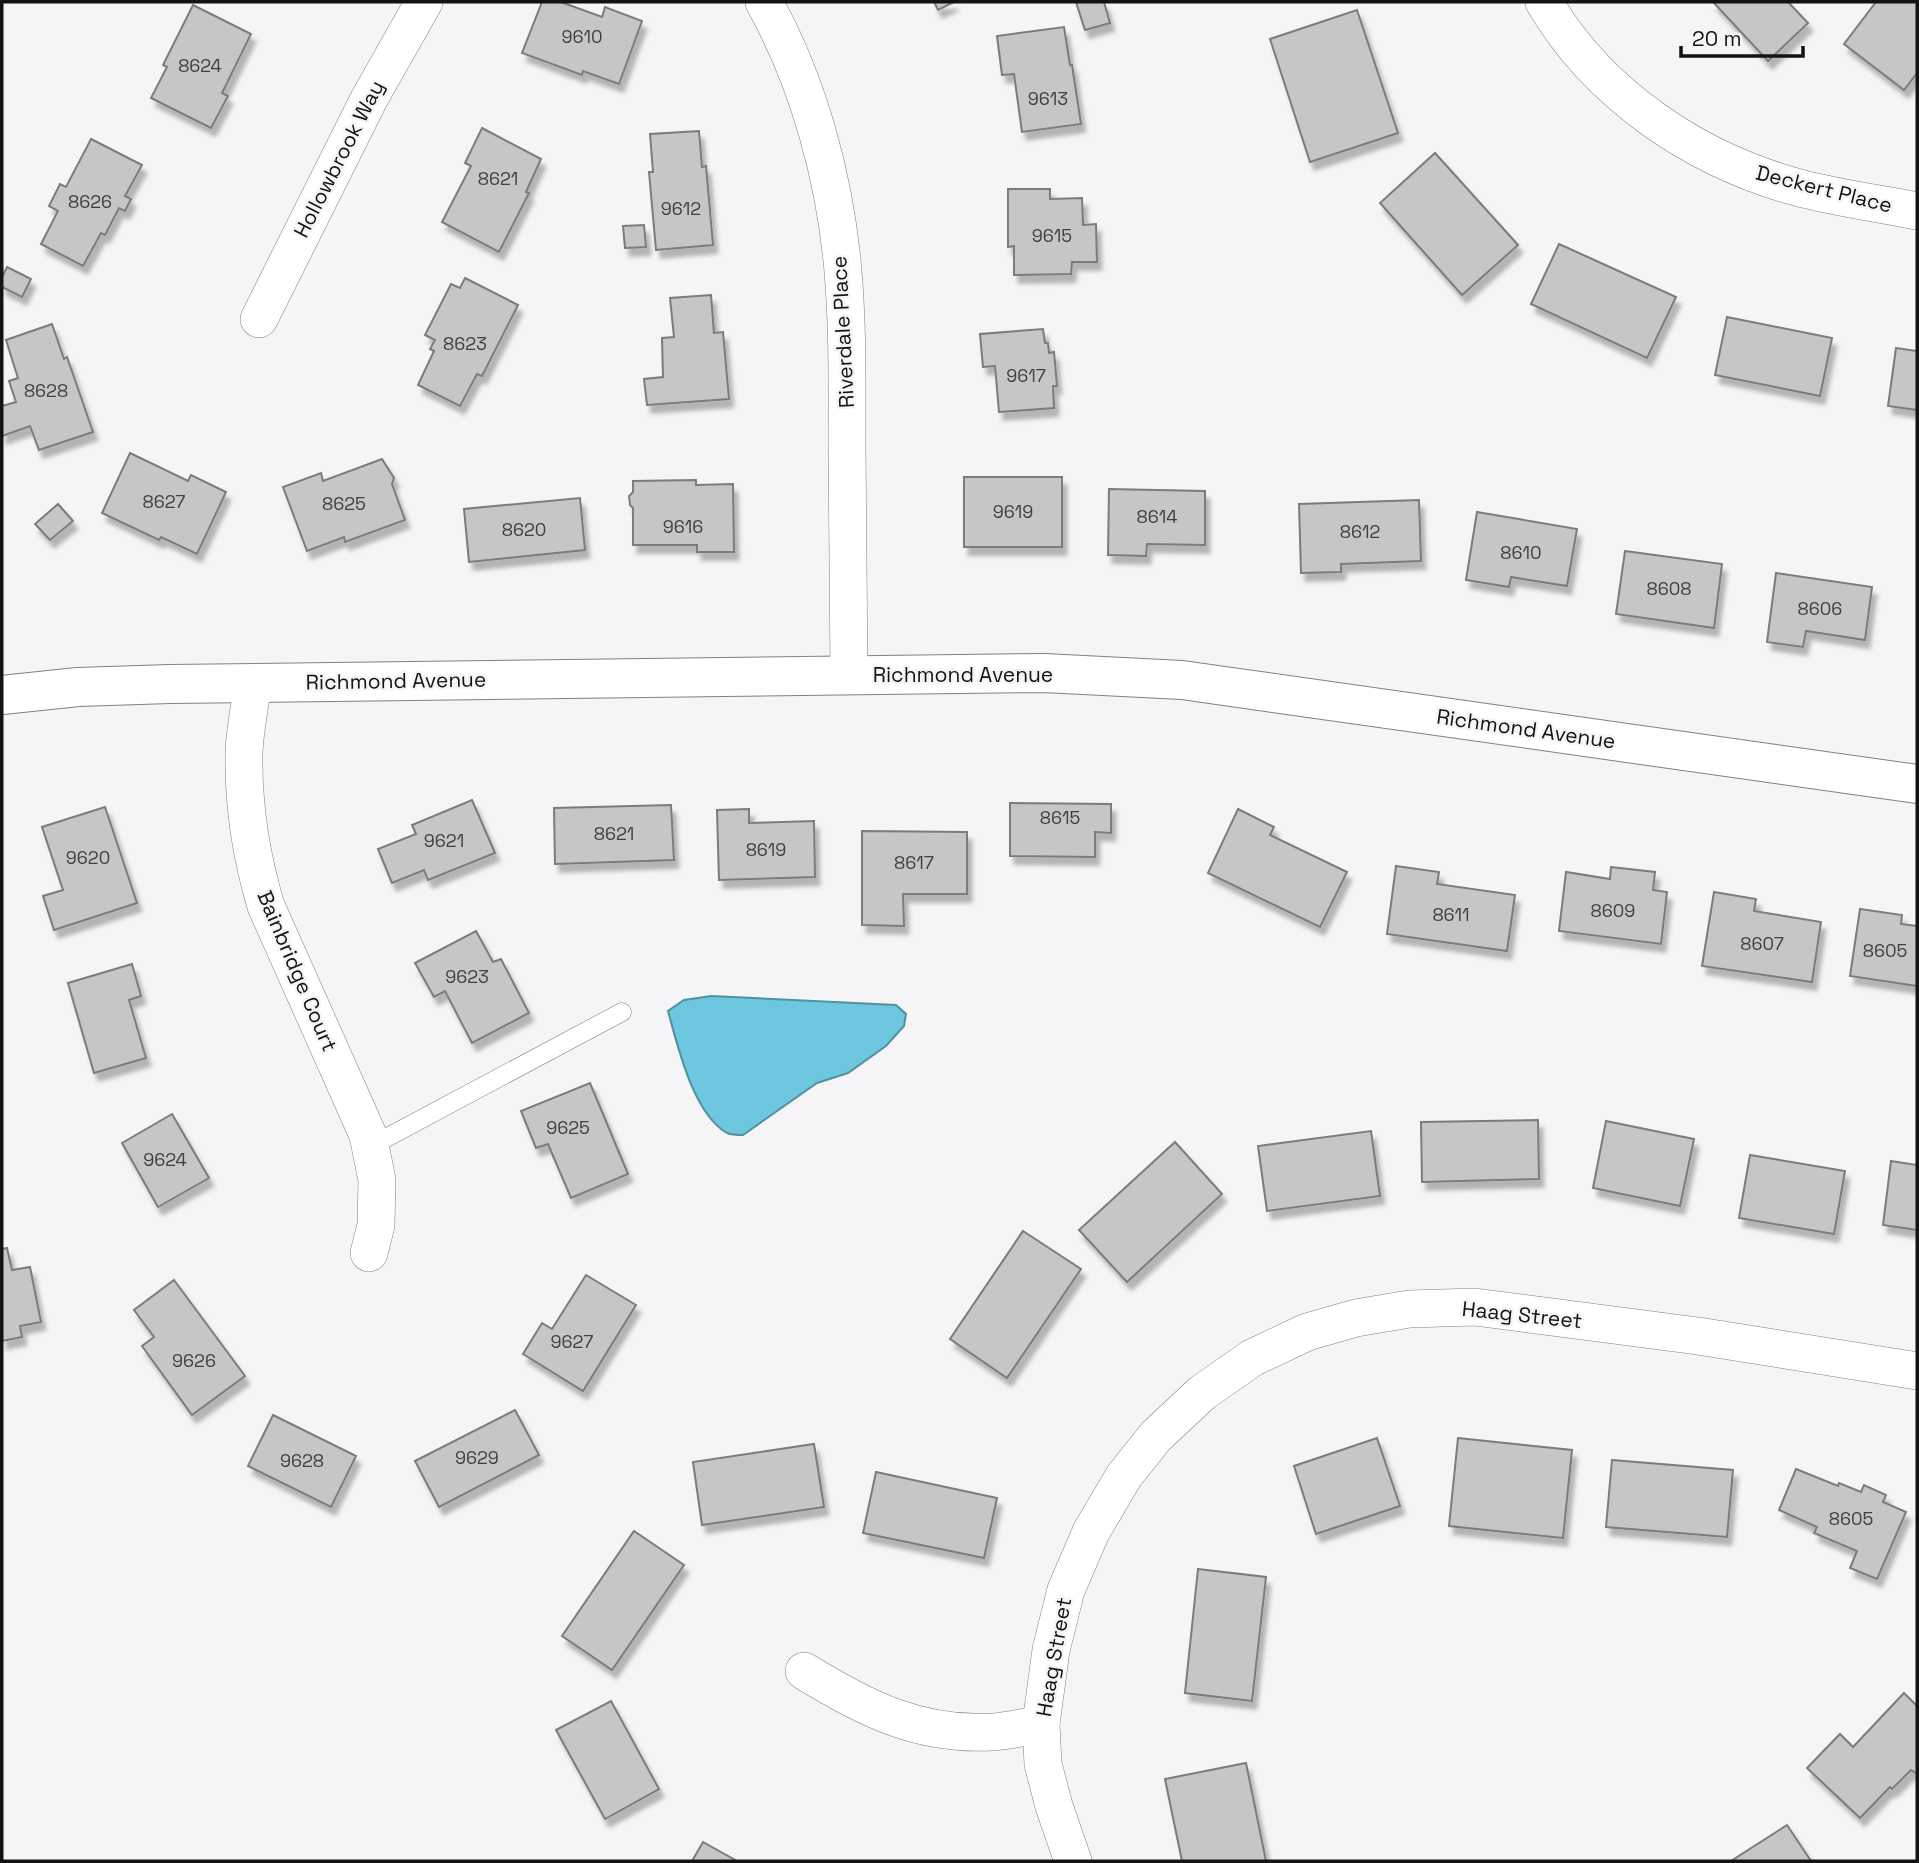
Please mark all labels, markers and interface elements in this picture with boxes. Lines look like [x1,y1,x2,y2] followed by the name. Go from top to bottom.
[1681,14,1804,58] scale bar
[561,25,603,48] house number: 9610
[1692,25,1742,52] text: 20 m
[178,54,222,77] house number: 8624
[287,76,390,242] street label: Hollowbrook Way
[1028,87,1068,110] house number: 9613
[1753,159,1895,219] street label: Deckert Place
[478,167,518,190] house number: 8621
[68,190,112,213] house number: 8626
[661,197,701,220] house number: 9612
[1032,224,1072,247] house number: 9615
[825,255,860,409] street label: Riverdale Place
[443,332,487,355] house number: 8623
[1006,364,1046,387] house number: 9617
[24,379,68,402] house number: 8628
[142,490,186,513] house number: 8627
[322,492,366,515] house number: 8625
[993,500,1033,523] house number: 9619
[1137,505,1177,528] house number: 8614
[663,515,703,538] house number: 9616
[502,518,546,541] house number: 8620
[1340,520,1380,543] house number: 8612
[1500,541,1542,564] house number: 8610
[1647,577,1691,600] house number: 8608
[1798,597,1842,620] house number: 8606
[873,661,1053,688] street label: Richmond Avenue
[305,665,486,696] street label: Richmond Avenue
[1435,703,1617,754] street label: Richmond Avenue
[1040,806,1080,829] house number: 8615
[594,822,634,845] house number: 8621
[424,829,464,852] house number: 9621
[746,838,786,861] house number: 8619
[66,846,110,869] house number: 9620
[894,851,934,874] house number: 8617
[251,886,344,1055] street label: Bainbridge Court
[1591,899,1635,922] house number: 8609
[1432,903,1470,926] house number: 8611
[1740,932,1784,955] house number: 8607
[1863,939,1907,962] house number: 8605
[445,965,489,988] house number: 9623
[546,1116,590,1139] house number: 9625
[143,1148,187,1171] house number: 9624
[1461,1295,1583,1334] street label: Haag Street
[551,1330,593,1353] house number: 9627
[172,1349,216,1372] house number: 9626
[455,1446,499,1469] house number: 9629
[280,1449,324,1472] house number: 9628
[1829,1507,1873,1530] house number: 8605
[1030,1595,1077,1719] street label: Haag Street

